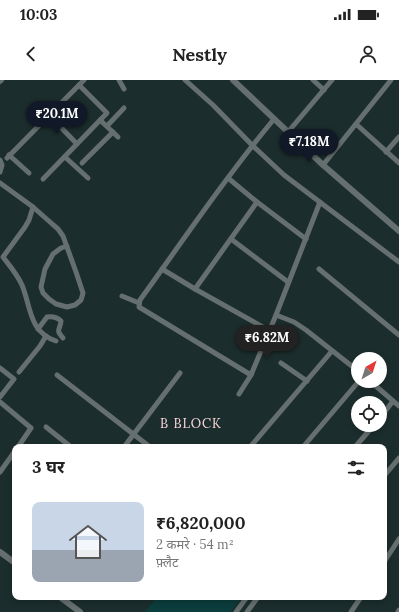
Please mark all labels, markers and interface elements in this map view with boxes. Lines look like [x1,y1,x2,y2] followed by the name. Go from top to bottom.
[20,5,57,24] text: 10:03
[20,43,42,65] icon: back
[172,43,227,66] text: Nestly
[357,43,379,65] icon: person
[24,101,90,135] pin: ₹20.1M
[35,105,79,122] text: ₹20.1M
[276,129,342,163] pin: ₹7.18M
[288,133,330,150] text: ₹7.18M
[234,325,300,359] pin: ₹6.82M
[245,329,289,346] text: ₹6.82M
[351,352,387,388] north arrow
[351,352,387,432] map controls
[351,396,387,432] button: locate
[160,415,222,432] district label: B BLOCK
[32,456,65,478] text: 3 घर
[345,457,367,479] icon: filters
[156,512,246,534] text: ₹6,820,000
[64,518,112,566] icon: home
[156,536,234,553] text: 2 कमरे · 54 m²
[156,554,179,571] text: फ़्लैट

